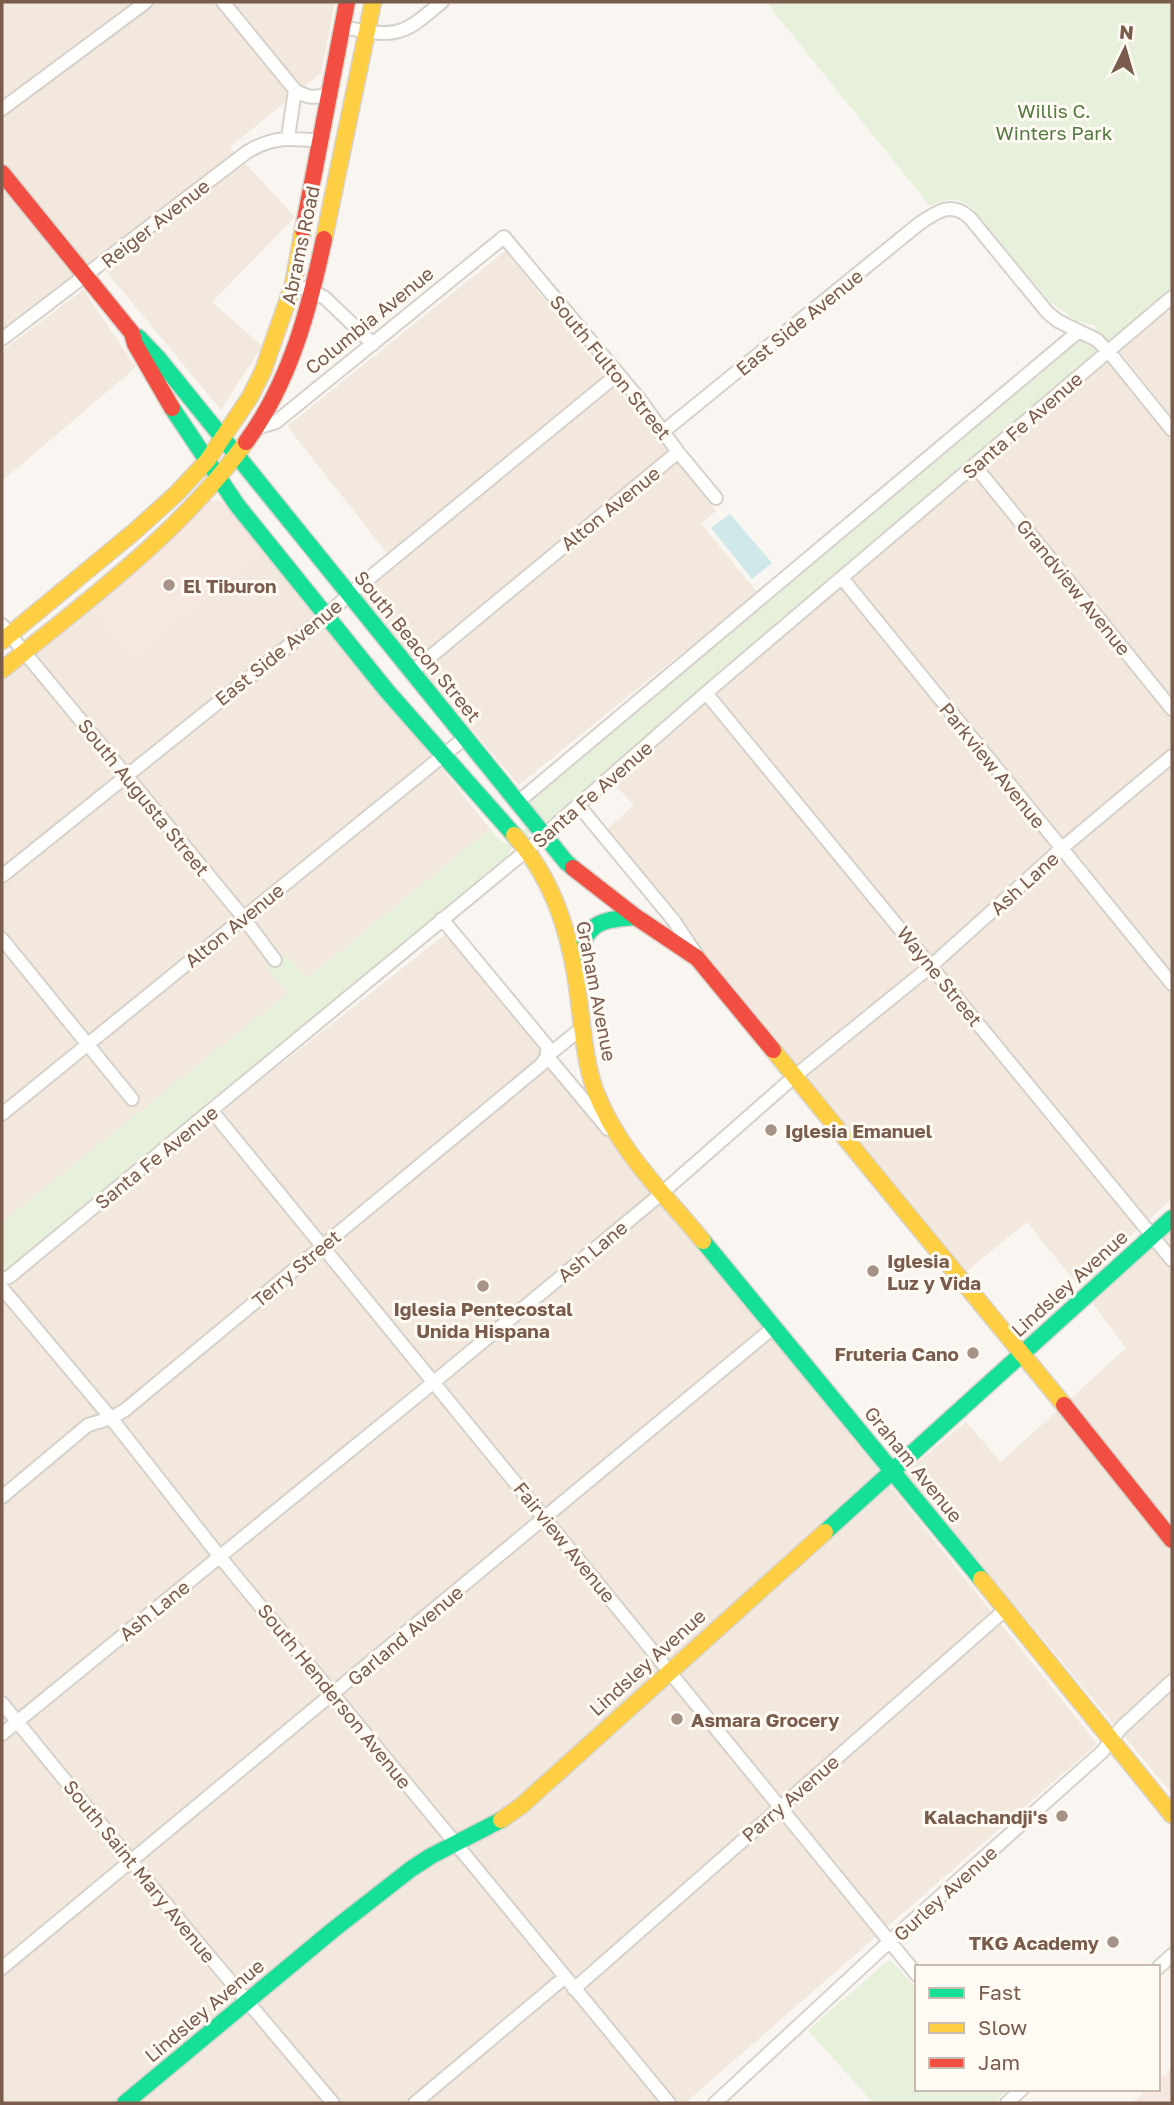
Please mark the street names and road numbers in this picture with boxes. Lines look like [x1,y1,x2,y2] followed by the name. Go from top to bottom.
[96,174,214,272] street label: Reiger Avenue
[276,184,324,306] street label: Abrams Road
[300,261,438,379] street label: Columbia Avenue
[731,264,867,380] street label: East Side Avenue
[546,290,676,444] street label: South Fulton Street
[957,367,1087,483] street label: Santa Fe Avenue
[556,461,664,555] street label: Alton Avenue
[1012,514,1136,660] street label: Grandview Avenue
[350,566,486,726] street label: South Beacon Street
[210,594,346,710] street label: East Side Avenue
[935,697,1051,833] street label: Parkview Avenue
[74,714,214,880] street label: South Augusta Street
[527,736,657,852] street label: Santa Fe Avenue
[985,846,1063,920] street label: Ash Lane
[180,878,288,972] street label: Alton Avenue
[572,919,622,1063] street label: Graham Avenue
[893,921,987,1031] street label: Wayne Street
[90,1100,222,1214] street label: Santa Fe Avenue
[553,1215,631,1287] street label: Ash Lane
[247,1224,345,1312] street label: Terry Street
[1006,1225,1132,1341] street label: Lindsley Avenue
[860,1401,968,1527] street label: Graham Avenue
[509,1477,621,1607] street label: Fairview Avenue
[114,1575,194,1645] street label: Ash Lane
[343,1580,467,1690] street label: Garland Avenue
[253,1599,417,1793] street label: South Henderson Avenue
[584,1604,710,1720] street label: Lindsley Avenue
[737,1750,843,1846] street label: Parry Avenue
[59,1775,221,1967] street label: South Saint Mary Avenue
[889,1841,1001,1945] street label: Gurley Avenue
[140,1954,268,2066] street label: Lindsley Avenue

